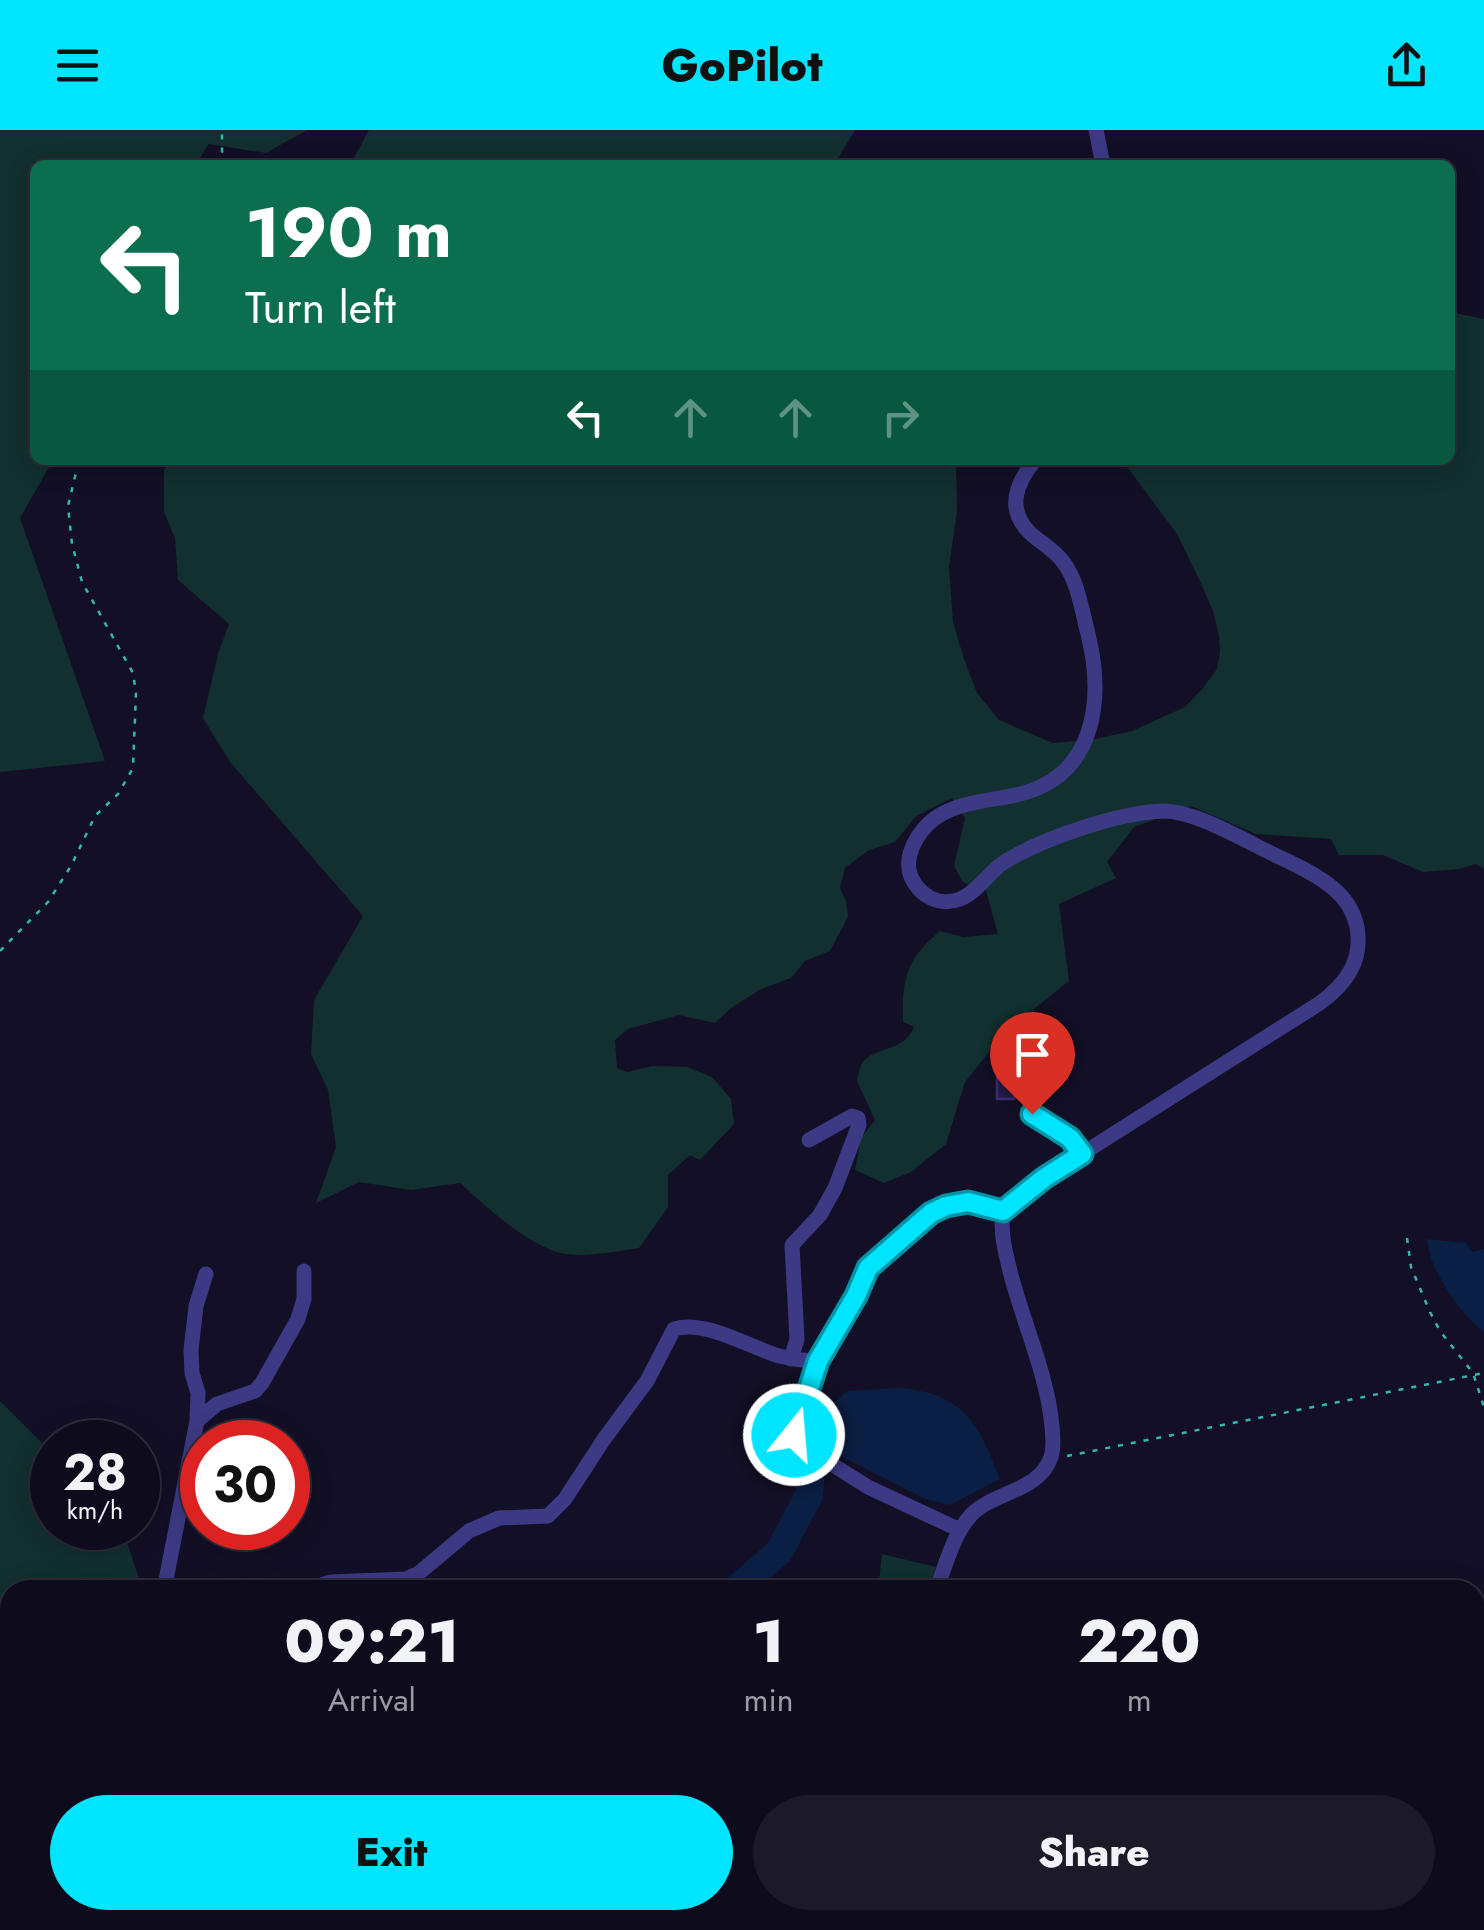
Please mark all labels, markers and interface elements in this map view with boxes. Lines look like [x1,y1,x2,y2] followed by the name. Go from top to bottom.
[661,33,823,98] text: GoPilot
[50,38,105,93] icon: menu
[1379,38,1434,93] icon: share
[245,182,452,283] text: 190 m
[80,200,210,330] icon: left
[245,275,396,340] text: Turn left
[558,390,613,445] icon: left
[663,390,718,445] icon: ahead
[768,390,823,445] icon: ahead
[873,390,928,445] icon: right
[990,1012,1075,1115] pin
[1005,1027,1060,1082] icon: arrive
[742,1383,846,1487] position arrow
[180,1420,310,1550] speed limit sign: 30
[63,1436,127,1509] text: 28
[67,1492,123,1528] text: km/h
[284,1598,459,1685] text: 09:21
[753,1598,784,1685] text: 1
[1078,1598,1201,1685] text: 220
[328,1677,416,1723] text: Arrival
[744,1677,794,1723] text: min
[1127,1677,1152,1723] text: m
[50,1795,733,1910] button: Exit
[753,1795,1435,1910] button: Share

